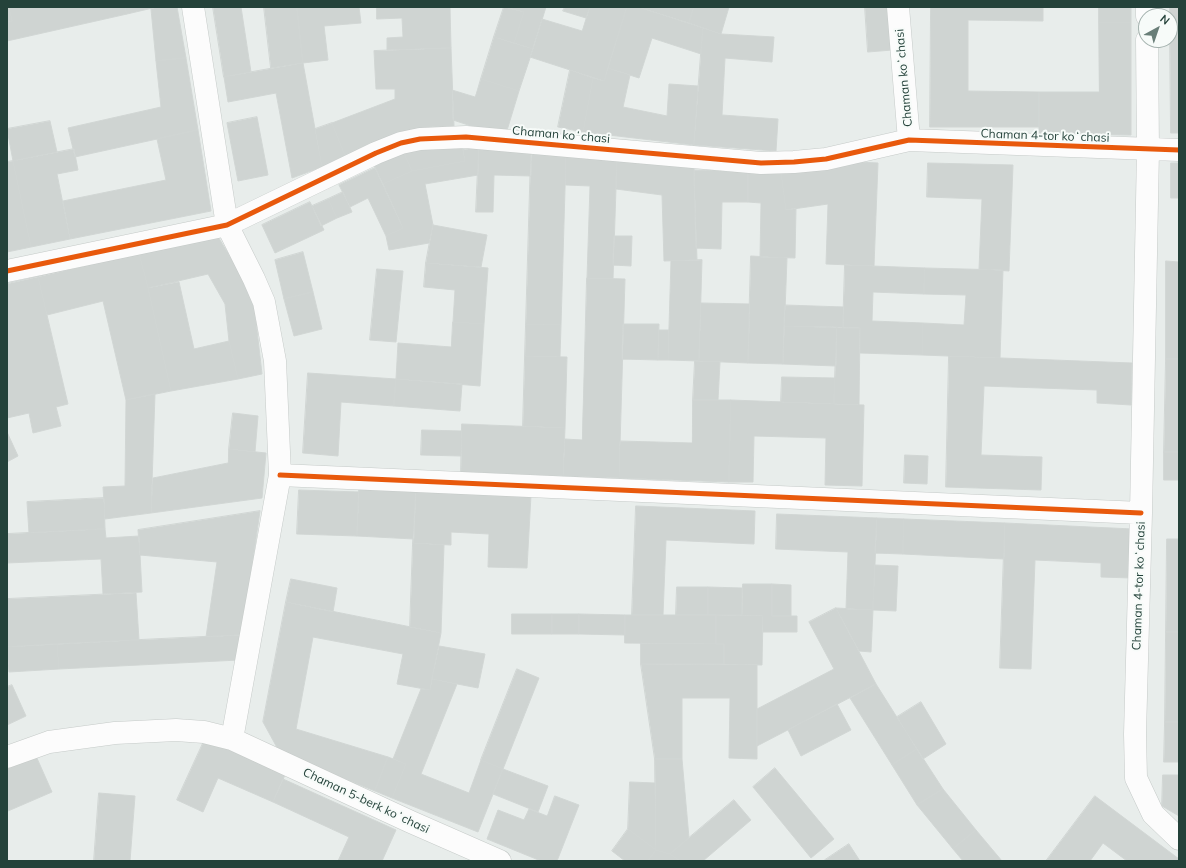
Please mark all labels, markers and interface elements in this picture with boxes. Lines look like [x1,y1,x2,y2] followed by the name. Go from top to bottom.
[1138,8,1178,48] north arrow
[1157,12,1173,28] text: N
[893,28,915,128] street label: Chaman koʻchasi
[511,124,611,146] street label: Chaman koʻchasi
[980,127,1110,145] street label: Chaman 4-tor koʻchasi
[1130,521,1148,651] street label: Chaman 4-tor koʻchasi
[300,765,432,837] street label: Chaman 5-berk koʻchasi

